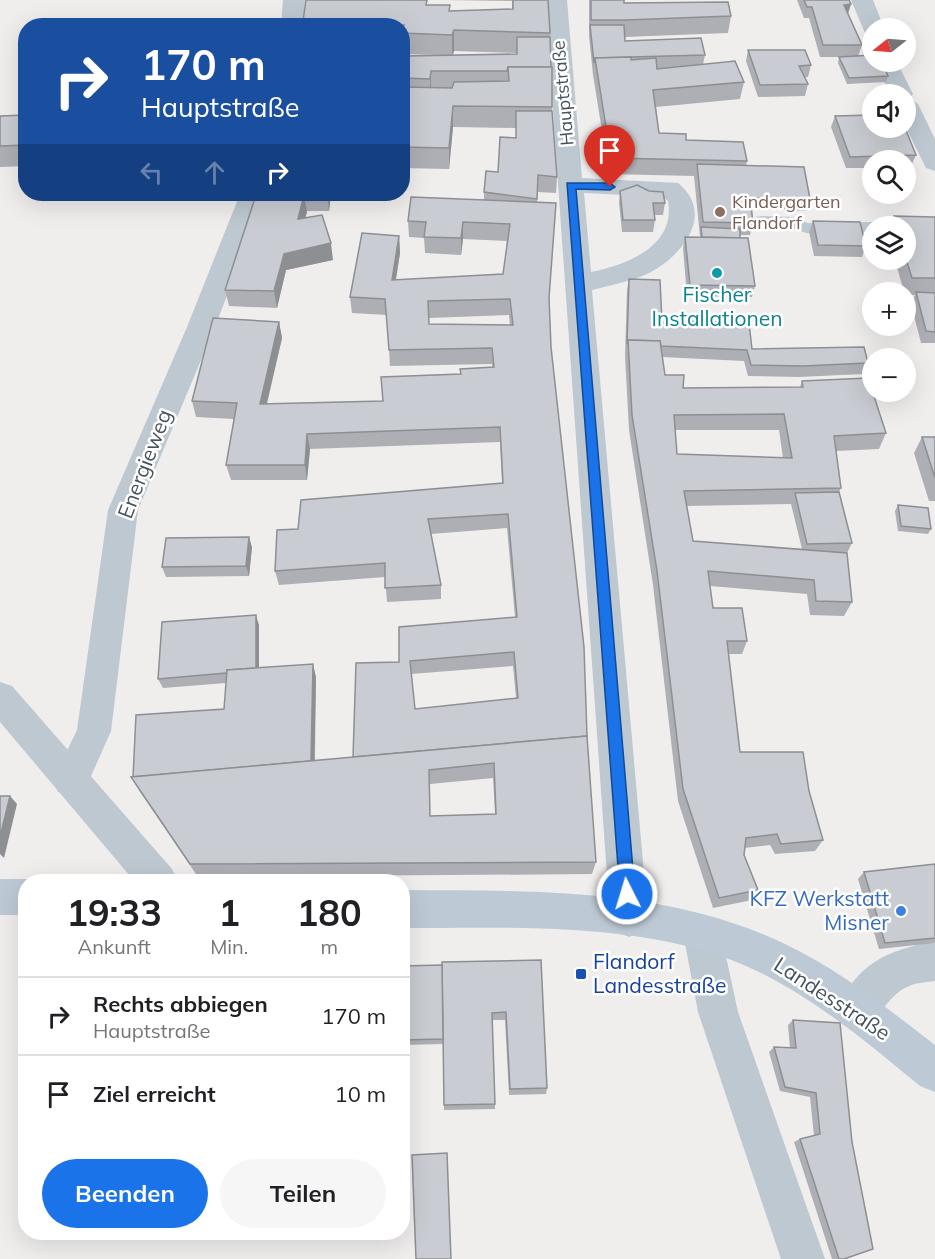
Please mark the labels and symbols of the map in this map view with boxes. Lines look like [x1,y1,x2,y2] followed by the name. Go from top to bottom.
[862,18,916,72] north arrow
[546,39,579,147] street label: Hauptstraße
[584,125,635,187] pin
[732,190,840,234] place label: Kindergarten Flandorf
[713,205,727,219] marker: Kindergarten Flandorf
[710,266,724,280] marker: Fischer Installationen
[652,281,782,331] place label: Fischer Installationen
[111,405,177,522] street label: Energieweg
[595,862,659,926] position arrow
[750,885,889,935] place label: KFZ Werkstatt Misner
[894,904,908,918] marker: KFZ Werkstatt Misner
[593,948,726,998] place label: Flandorf Landesstraße
[770,951,896,1045] street label: Landesstraße
[574,967,588,981] marker: Flandorf Landesstraße

